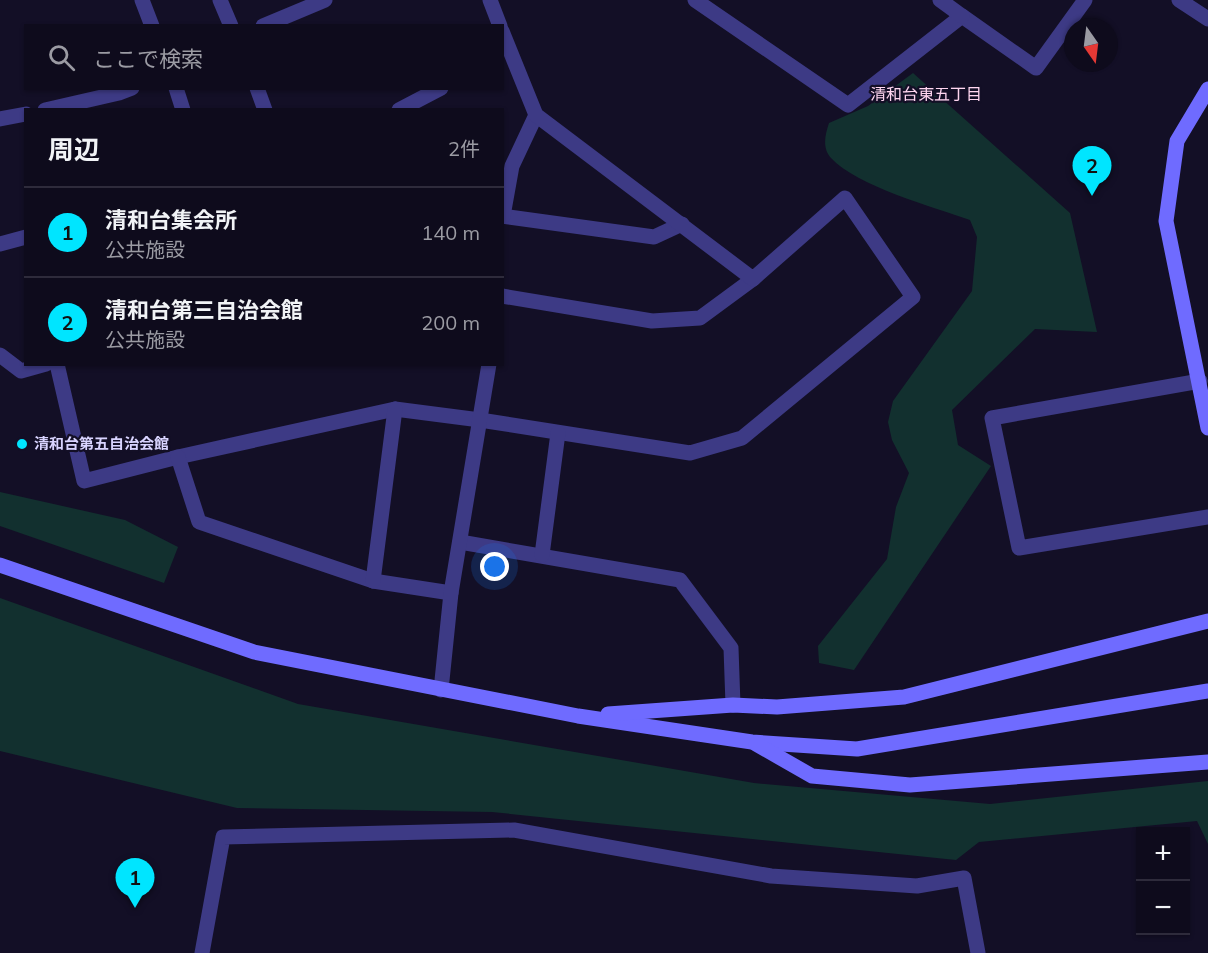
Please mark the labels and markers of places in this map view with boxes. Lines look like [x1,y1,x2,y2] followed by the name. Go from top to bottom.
[1072,146,1112,196] pin: 2
[34,434,169,453] place label: 清和台第五自治会館
[15,437,29,451] marker: 清和台第五自治会館
[116,858,154,908] pin: 1

